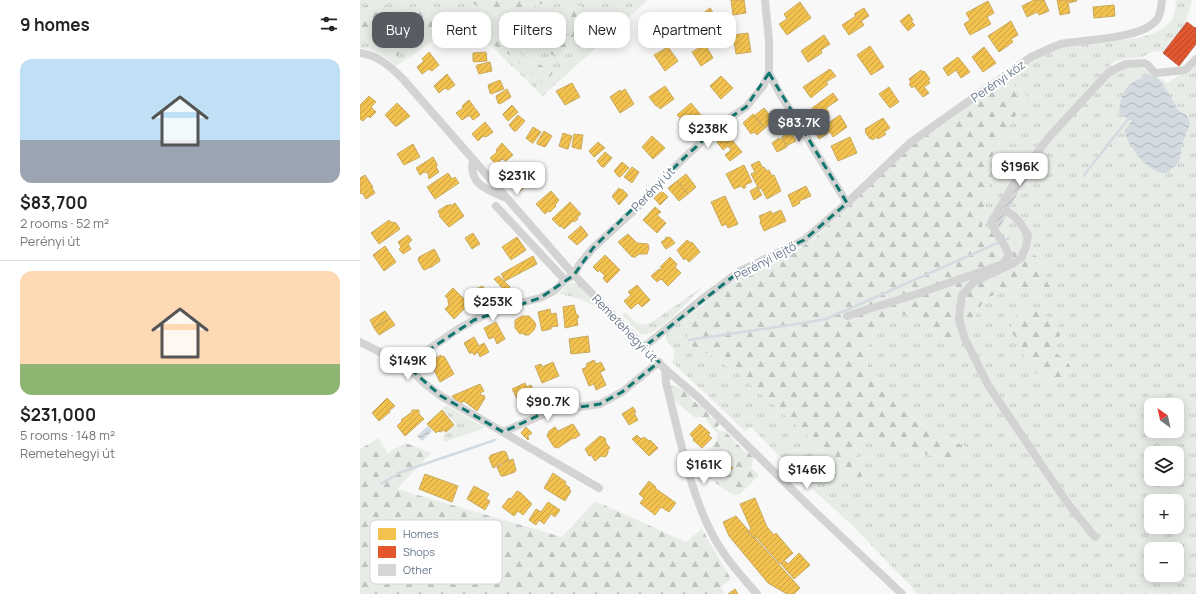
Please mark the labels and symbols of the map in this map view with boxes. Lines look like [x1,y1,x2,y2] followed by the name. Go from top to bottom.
[967,56,1029,106] street label: Perényi köz
[766,109,832,143] pin: $83.7K
[680,115,736,149] pin: $238K
[992,153,1048,187] pin: $196K
[489,162,545,196] pin: $231K
[628,163,679,215] street label: Perényi út
[731,237,799,285] street label: Perényi lejtő
[465,288,521,322] pin: $253K
[588,291,662,366] street label: Remetehegyi út
[380,347,436,381] pin: $149K
[515,388,581,422] pin: $90.7K
[1144,398,1184,438] north arrow
[676,451,732,485] pin: $161K
[779,456,835,490] pin: $146K
[370,520,502,584] legend
[403,526,439,541] text: Homes
[403,544,435,559] text: Shops
[403,562,432,577] text: Other

